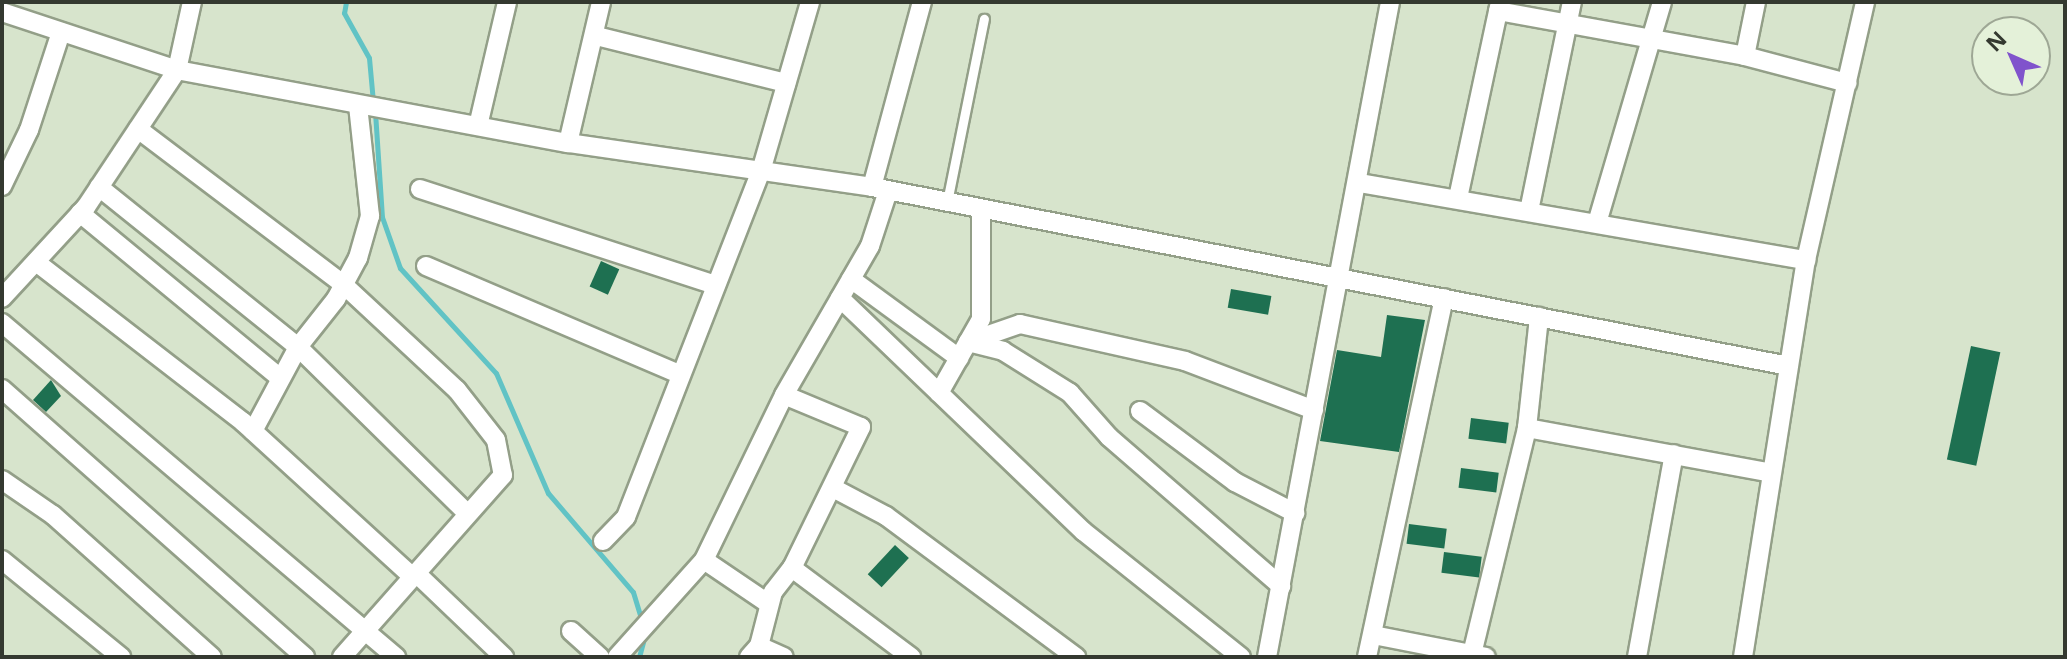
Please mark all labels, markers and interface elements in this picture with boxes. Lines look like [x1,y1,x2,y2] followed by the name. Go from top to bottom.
[1971,16,2051,96] north arrow
[1979,24,2012,57] text: N

